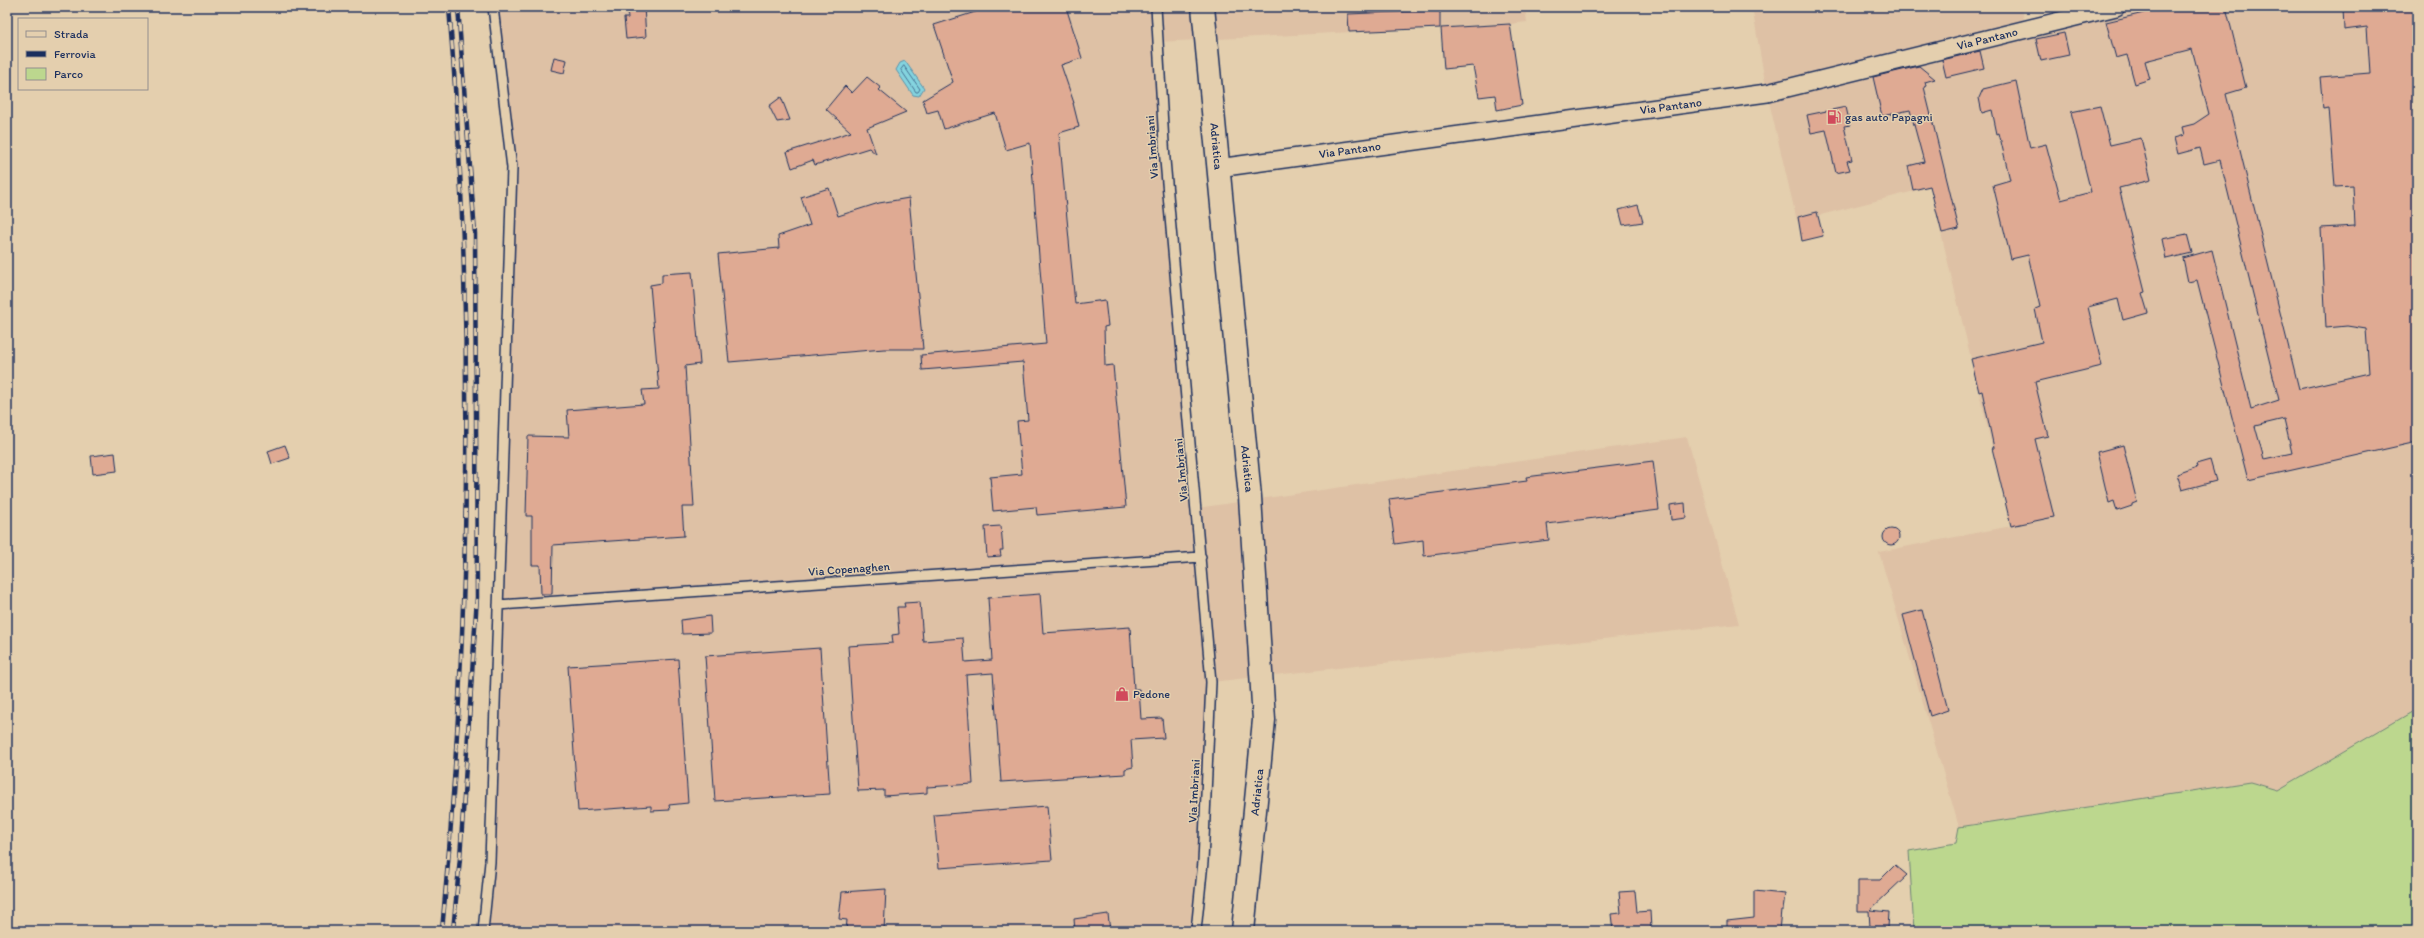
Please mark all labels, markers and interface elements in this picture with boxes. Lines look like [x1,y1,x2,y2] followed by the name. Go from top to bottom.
[18,18,148,90] legend
[1955,24,2019,53] street label: Via Pantano
[54,27,89,41] text: Strada
[54,47,96,61] text: Ferrovia
[54,67,83,81] text: Parco
[1639,95,1703,117] street label: Via Pantano
[1826,109,1842,125] fuel station icon: gas auto Papagni
[1845,110,1933,124] place label: gas auto Papagni
[1143,115,1161,179] street label: Via Imbriani
[1207,122,1226,171] street label: Adriatica
[1318,139,1382,161] street label: Via Pantano
[1171,438,1191,502] street label: Via Imbriani
[1238,445,1257,494] street label: Adriatica
[808,559,891,579] street label: Via Copenaghen
[1114,686,1130,702] shop icon: Pedone
[1133,687,1170,701] place label: Pedone
[1185,759,1203,823] street label: Via Imbriani
[1248,767,1267,816] street label: Adriatica

